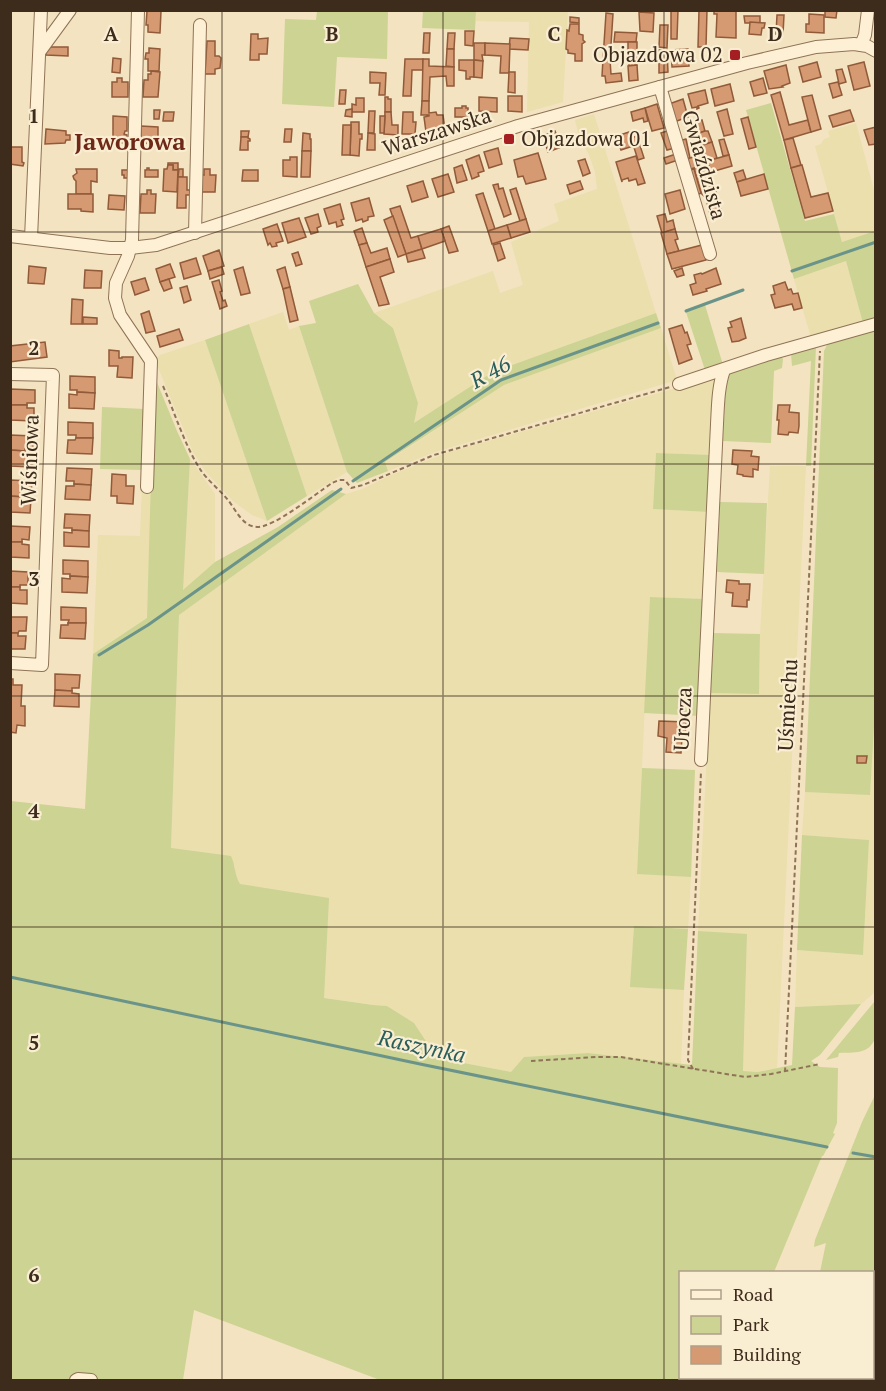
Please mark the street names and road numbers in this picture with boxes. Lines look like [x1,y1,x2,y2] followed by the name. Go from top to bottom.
[379,100,495,162] street label: Warszawska
[676,107,734,223] street label: Gwiaździsta
[13,414,45,506] street label: Wiśniowa
[771,658,803,752] street label: Uśmiechu
[666,686,698,752] street label: Urocza

